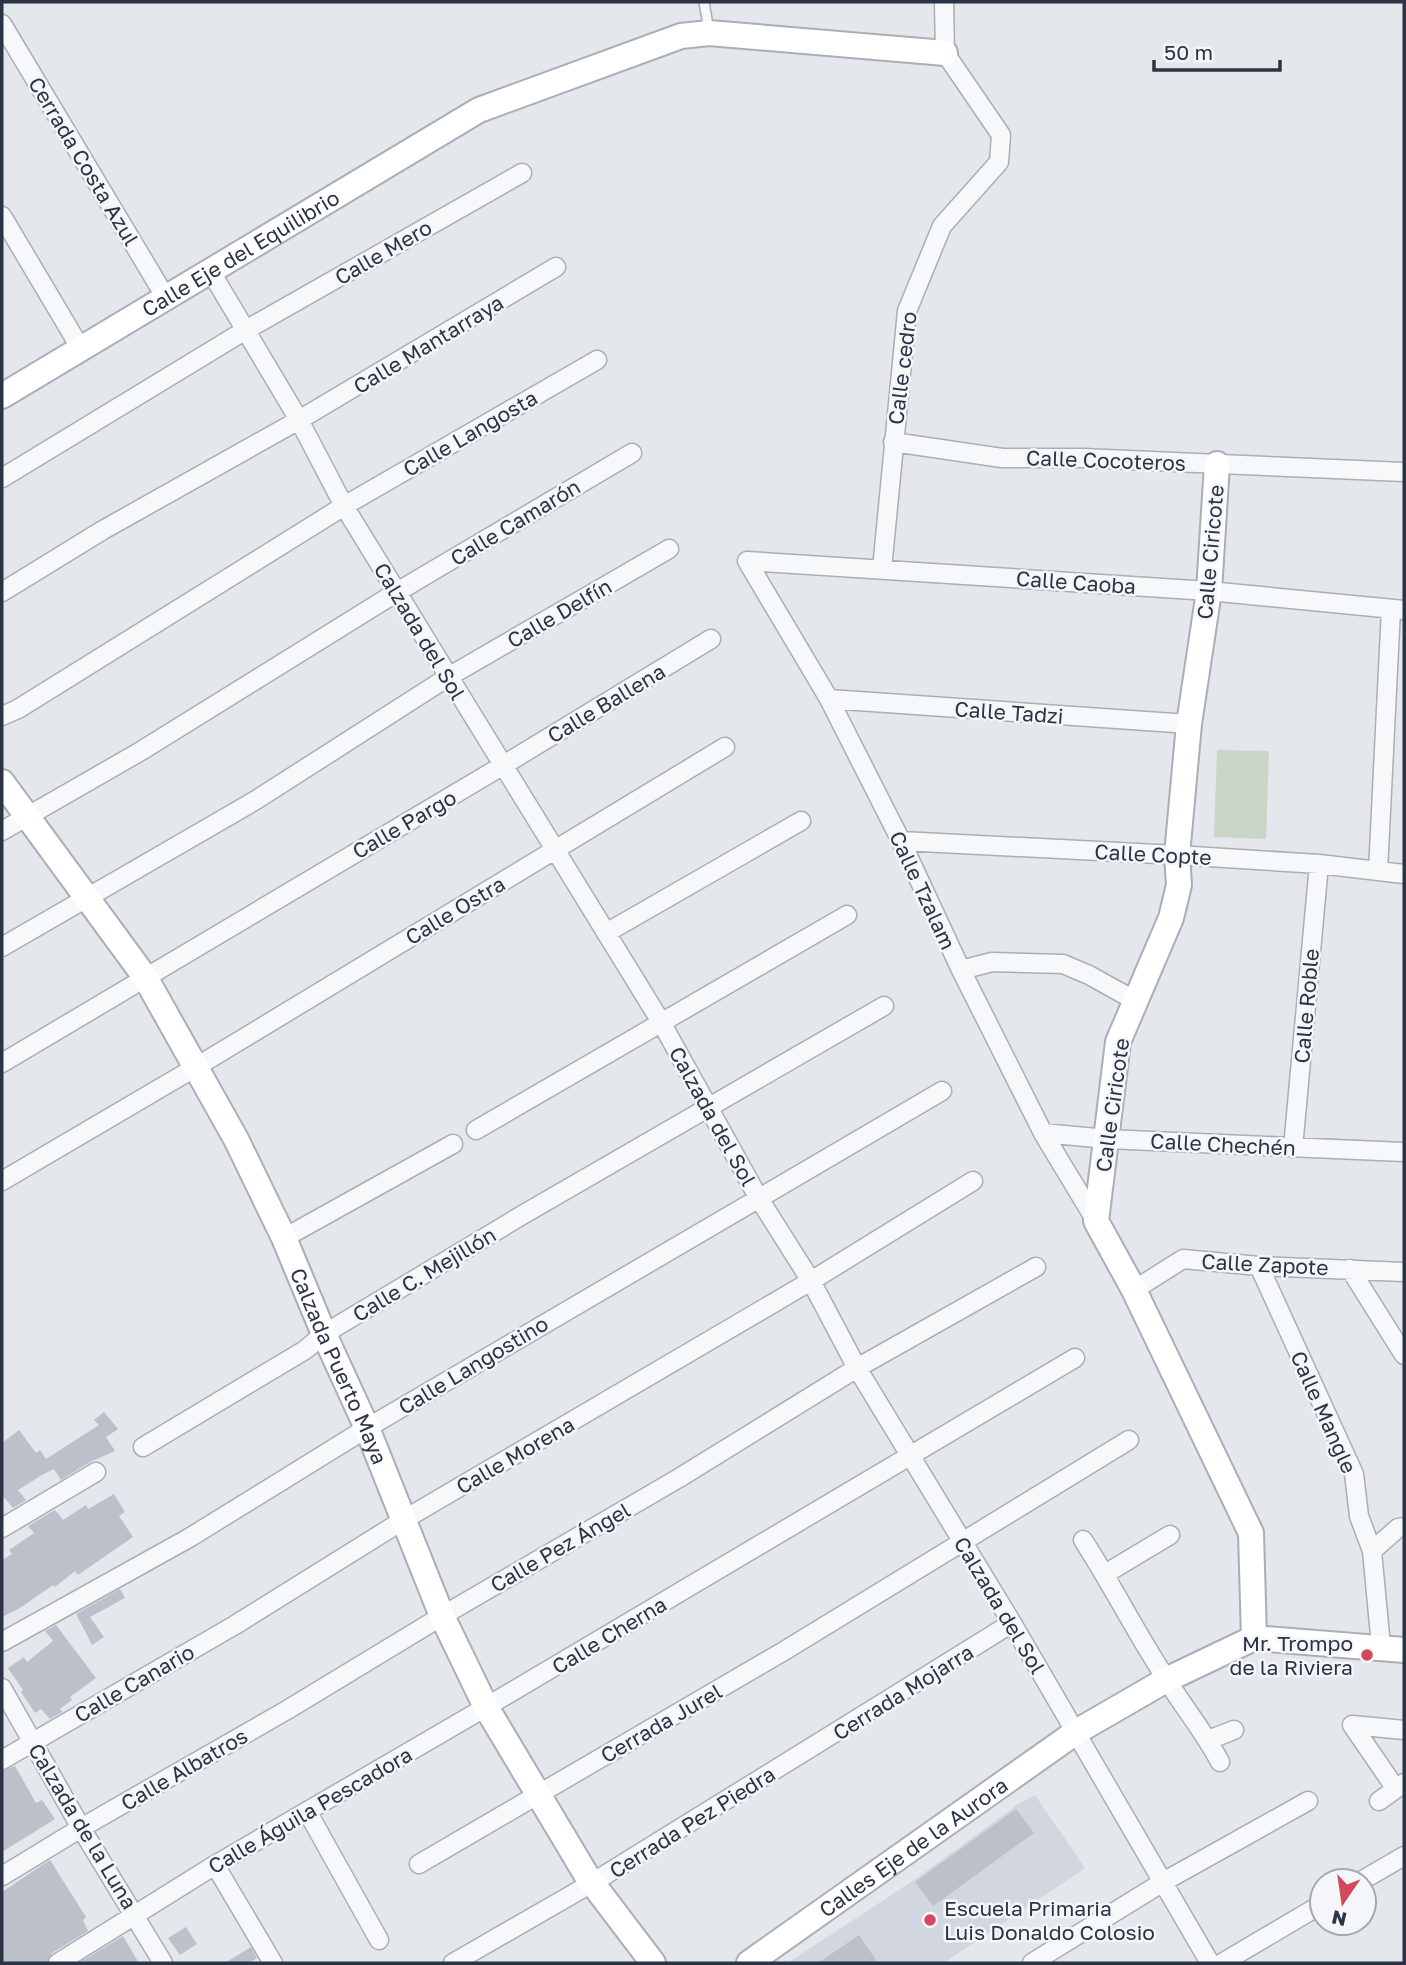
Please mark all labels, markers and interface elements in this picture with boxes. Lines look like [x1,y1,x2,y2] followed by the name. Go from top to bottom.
[1154,28,1280,72] scale bar
[1164,39,1213,65] text: 50 m
[23,72,145,250] street label: Cerrada Costa Azul
[137,184,344,322] street label: Calle Eje del Equilibrio
[330,214,436,290] street label: Calle Mero
[348,289,508,399] street label: Calle Mantarraya
[882,310,922,426] street label: Calle cedro
[398,384,542,482] street label: Calle Langosta
[1026,444,1186,476] street label: Calle Cocoteros
[445,473,585,571] street label: Calle Camarón
[1191,484,1229,620] street label: Calle Ciricote
[369,558,471,704] street label: Calzada del Sol
[1015,565,1137,599] street label: Calle Caoba
[502,573,616,653] street label: Calle Delfín
[542,658,670,748] street label: Calle Ballena
[954,695,1064,729] street label: Calle Tadzi
[347,784,461,864] street label: Calle Pargo
[884,827,962,953] street label: Calle Tzalam
[1094,838,1212,870] street label: Calle Copte
[400,870,510,950] street label: Calle Ostra
[1288,948,1324,1064] street label: Calle Roble
[1090,1036,1134,1174] street label: Calle Ciricote
[664,1042,762,1190] street label: Calzada del Sol
[1150,1127,1296,1161] street label: Calle Chechén
[348,1221,500,1327] street label: Calle C. Mejillón
[1201,1248,1329,1280] street label: Calle Zapote
[285,1264,393,1468] street label: Calzada Puerto Maya
[393,1310,553,1420] street label: Calle Langostino
[1285,1347,1363,1477] street label: Calle Mangle
[451,1411,579,1499] street label: Calle Morena
[485,1496,635,1598] street label: Calle Pez Ángel
[949,1532,1051,1678] street label: Calzada del Sol
[547,1591,671,1679] street label: Calle Cherna
[1229,1630,1353,1680] place label: Mr. Trompo de la Riviera
[69,1638,199,1728] street label: Calle Canario
[828,1638,978,1746] street label: Cerrada Mojarra
[1359,1647,1375,1663] marker: Mr. Trompo de la Riviera
[596,1678,726,1768] street label: Cerrada Jurel
[116,1722,252,1816] street label: Calle Albatros
[23,1738,143,1914] street label: Calzada de la Luna
[203,1741,417,1879] street label: Calle Águila Pescadora
[604,1760,780,1884] street label: Cerrada Pez Piedra
[814,1772,1013,1923] street label: Calles Eje de la Aurora
[1308,1867,1378,1937] north arrow
[944,1895,1155,1945] place label: Escuela Primaria Luis Donaldo Colosio
[1329,1906,1349,1932] text: N
[922,1912,938,1928] marker: Escuela Primaria Luis Donaldo Colosio

